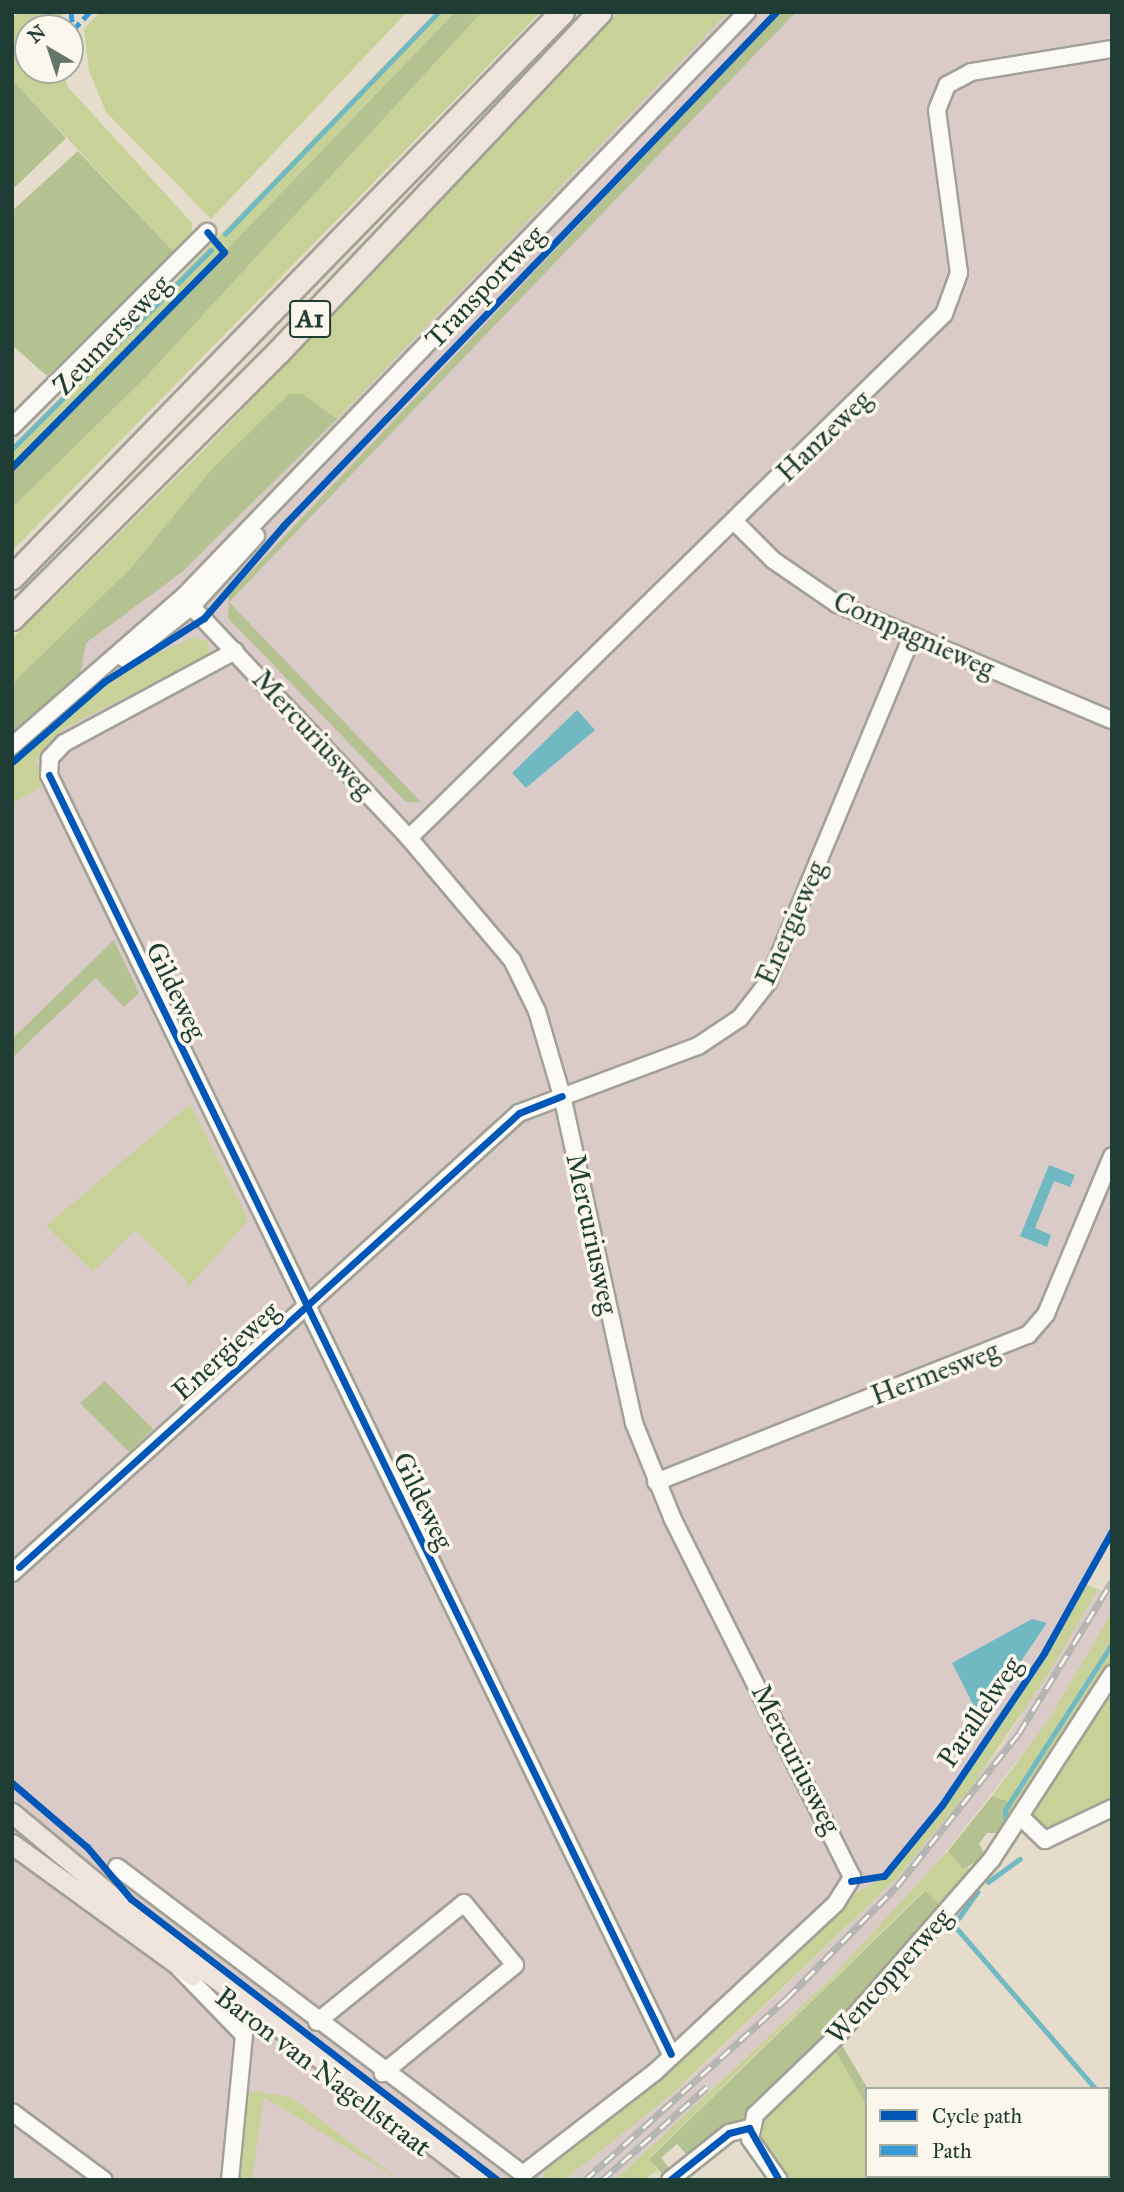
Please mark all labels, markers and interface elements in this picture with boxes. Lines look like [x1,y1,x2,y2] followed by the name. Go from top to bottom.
[14,14,84,84] north arrow
[23,20,50,48] text: N
[418,219,552,355] street label: Transportweg
[46,268,178,402] street label: Zeumerseweg
[289,296,331,342] road number: A1
[770,383,878,489] street label: Hanzeweg
[828,584,1000,686] street label: Compagnieweg
[245,663,381,805] street label: Mercuriusweg
[749,856,833,990] street label: Energieweg
[138,937,214,1045] street label: Gildeweg
[559,1151,625,1317] street label: Mercuriusweg
[166,1294,286,1408] street label: Energieweg
[866,1333,1004,1413] street label: Hermesweg
[385,1447,461,1555] street label: Gildeweg
[931,1650,1029,1774] street label: Parallelweg
[744,1679,848,1839] street label: Mercuriusweg
[819,1901,959,2051] street label: Wencopperweg
[208,1980,438,2164] street label: Baron van Nagellstraat
[865,2087,1110,2178] legend
[932,2103,1022,2129] text: Cycle path
[932,2138,972,2164] text: Path

